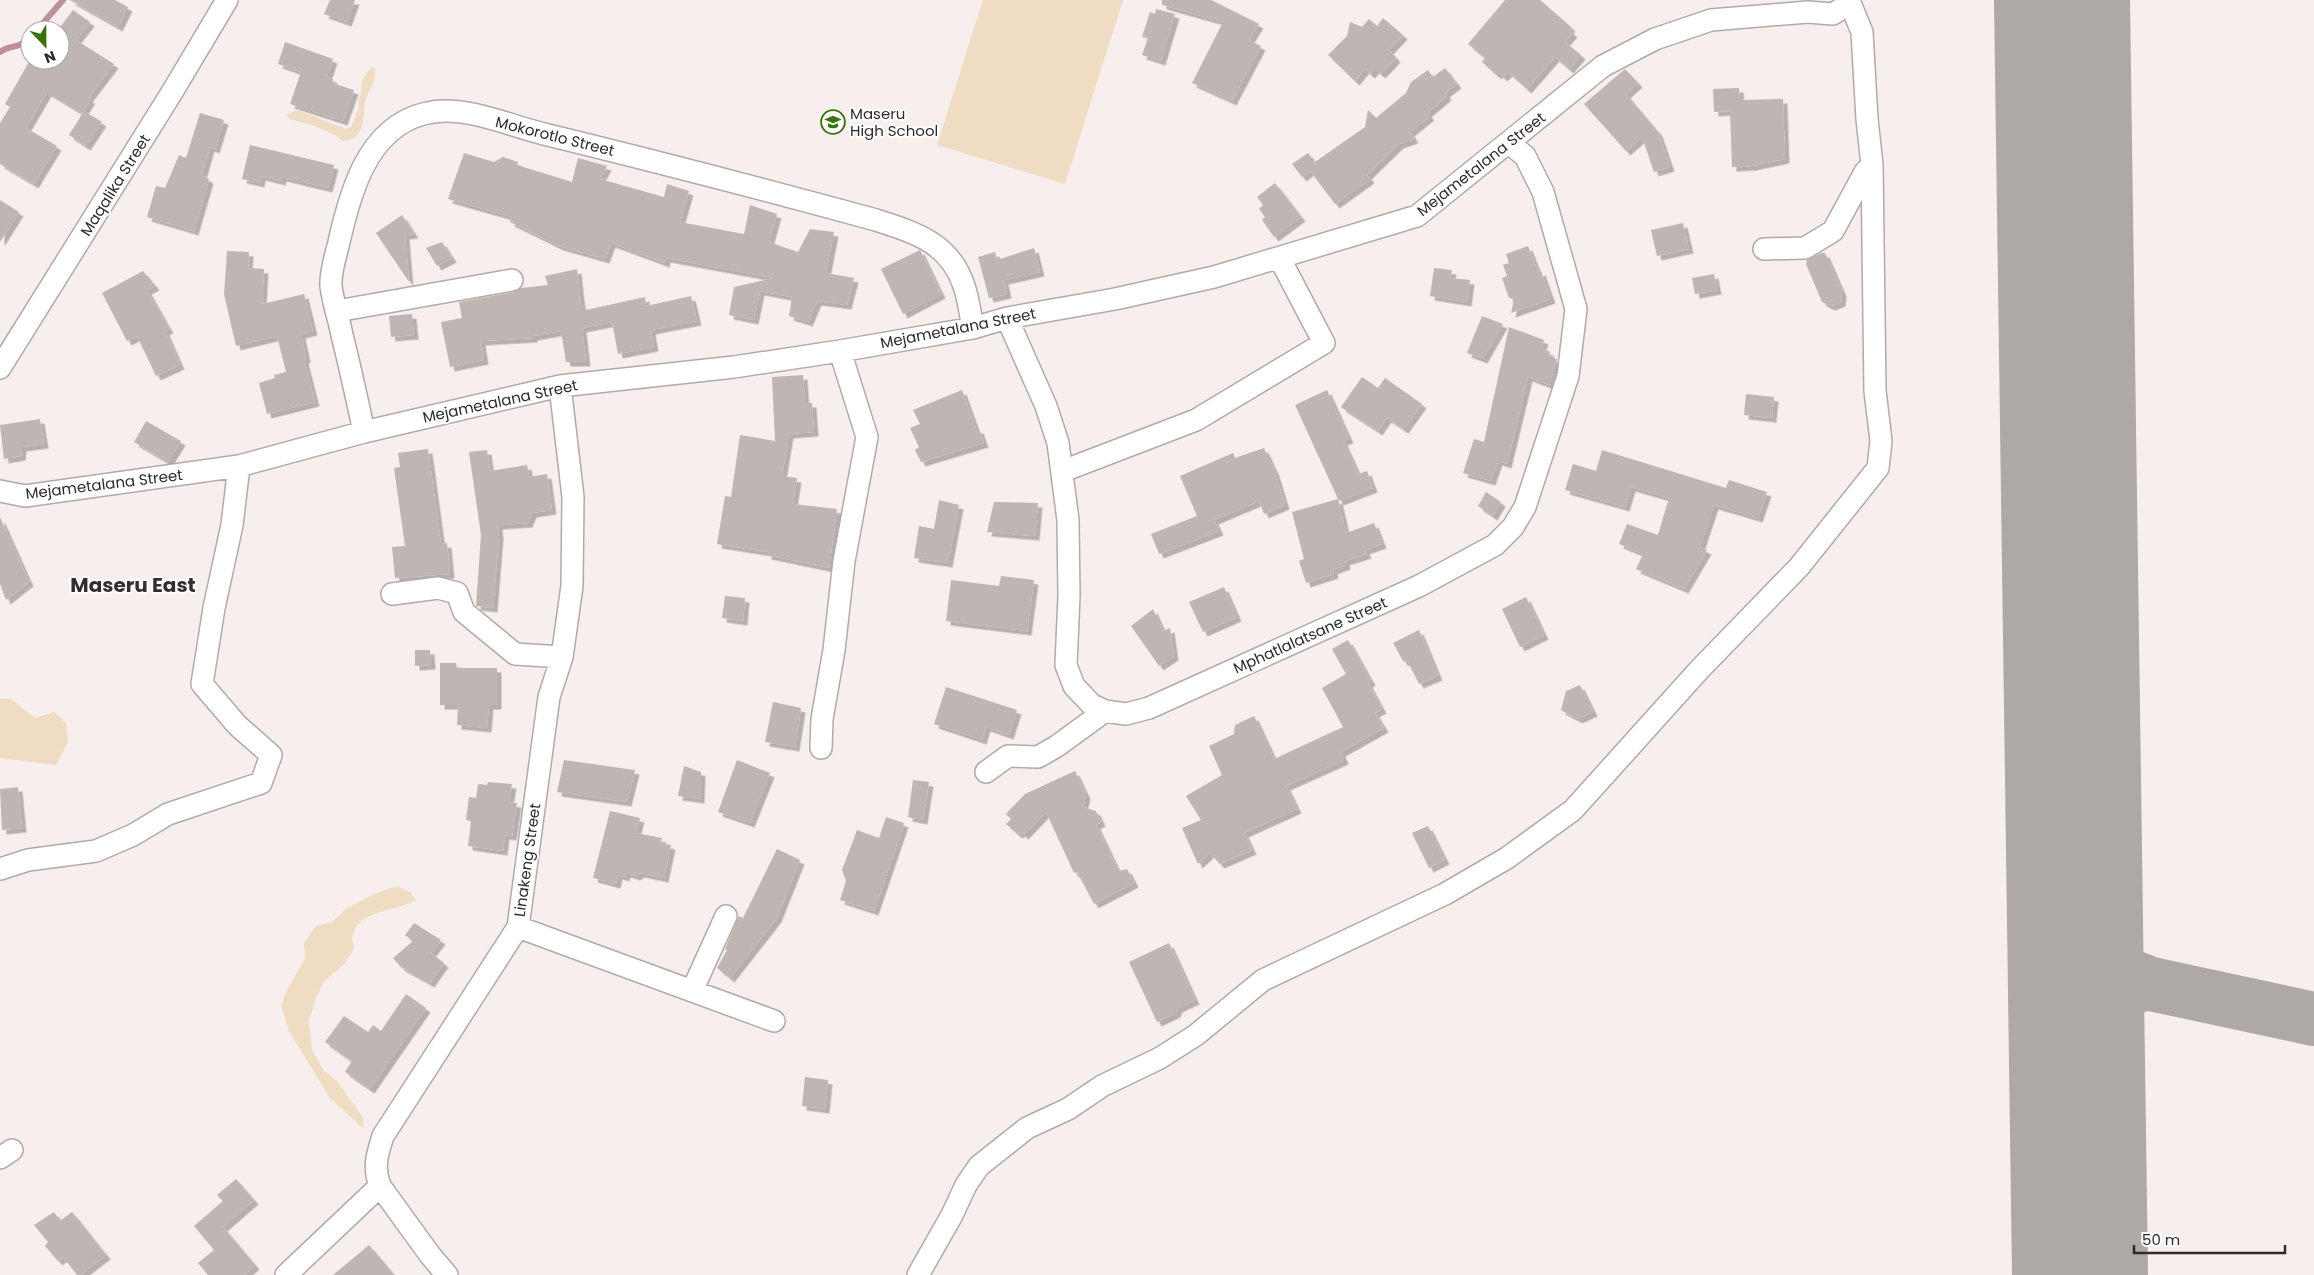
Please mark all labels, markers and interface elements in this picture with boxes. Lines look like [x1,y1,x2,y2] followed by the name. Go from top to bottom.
[20,20,70,70] north arrow
[41,46,58,68] text: N
[850,103,938,141] place label: Maseru High School
[1412,107,1550,221] street label: Mejametalana Street
[820,109,846,135] school or university icon: Maseru High School
[493,111,617,161] street label: Mokorotlo Street
[75,130,155,240] street label: Maqalika Street
[878,303,1038,353] street label: Mejametalana Street
[421,374,579,428] street label: Mejametalana Street
[24,464,184,504] street label: Mejametalana Street
[70,571,196,599] district label: Maseru East
[1230,592,1390,678] street label: Mphatlalatsane Street
[509,802,545,918] street label: Linakeng Street
[2134,1222,2285,1254] scale bar
[2142,1229,2180,1250] text: 50 m

